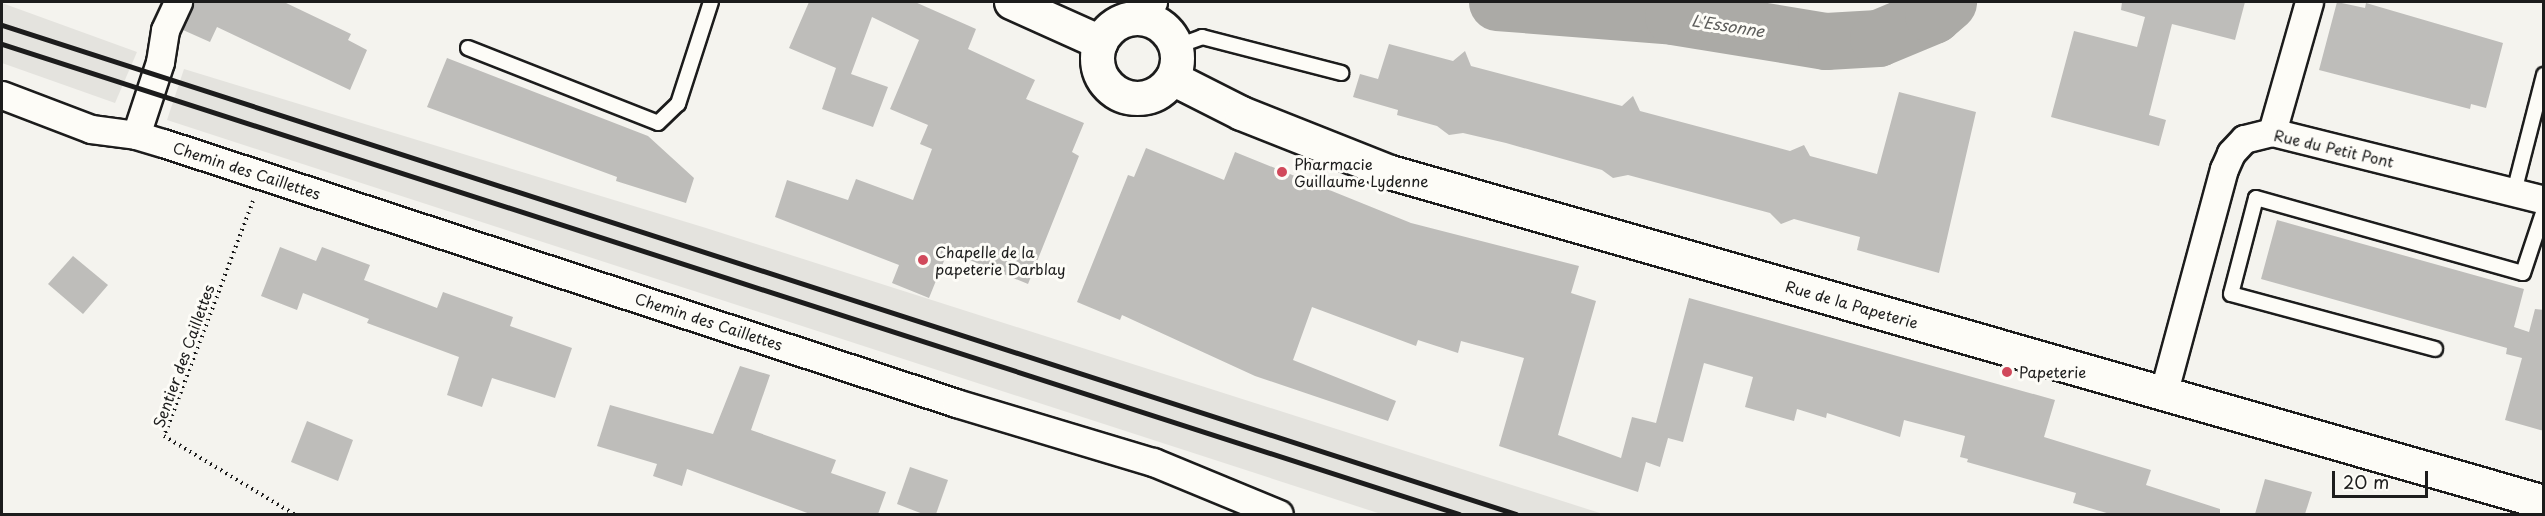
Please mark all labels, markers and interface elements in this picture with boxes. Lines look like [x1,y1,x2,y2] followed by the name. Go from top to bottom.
[1690,10,1766,40] water label: L'Essonne
[2271,125,2397,171] street label: Rue du Petit Pont
[171,138,323,202] street label: Chemin des Caillettes
[1294,154,1430,189] place label: Pharmacie Guillaume Lydenne
[1275,165,1289,179] marker: Pharmacie Guillaume Lydenne
[935,242,1065,277] place label: Chapelle de la papeterie Darblay
[916,253,930,267] marker: Chapelle de la papeterie Darblay
[1782,276,1922,332] street label: Rue de la Papeterie
[148,281,218,431] street label: Sentier des Caillettes
[633,289,785,353] street label: Chemin des Caillettes
[2019,363,2086,381] place label: Papeterie
[2000,365,2014,379] marker: Papeterie
[2335,459,2431,497] scale bar
[2343,468,2389,495] text: 20 m

